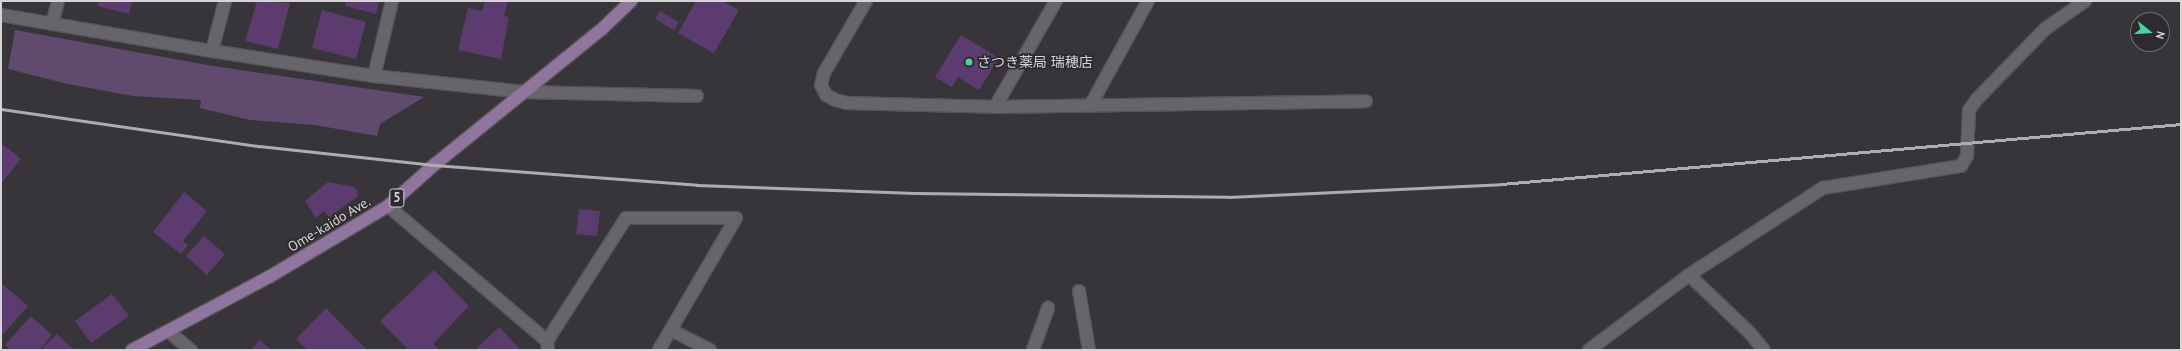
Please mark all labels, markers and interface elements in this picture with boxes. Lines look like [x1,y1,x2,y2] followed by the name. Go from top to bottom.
[2130,12,2170,52] north arrow
[2153,30,2168,41] text: N
[977,54,1093,70] place label: さつき薬局 瑞穂店
[964,57,974,67] marker: さつき薬局 瑞穂店
[389,187,405,209] road number: 5
[285,193,373,255] street label: Ome-kaido Ave.

